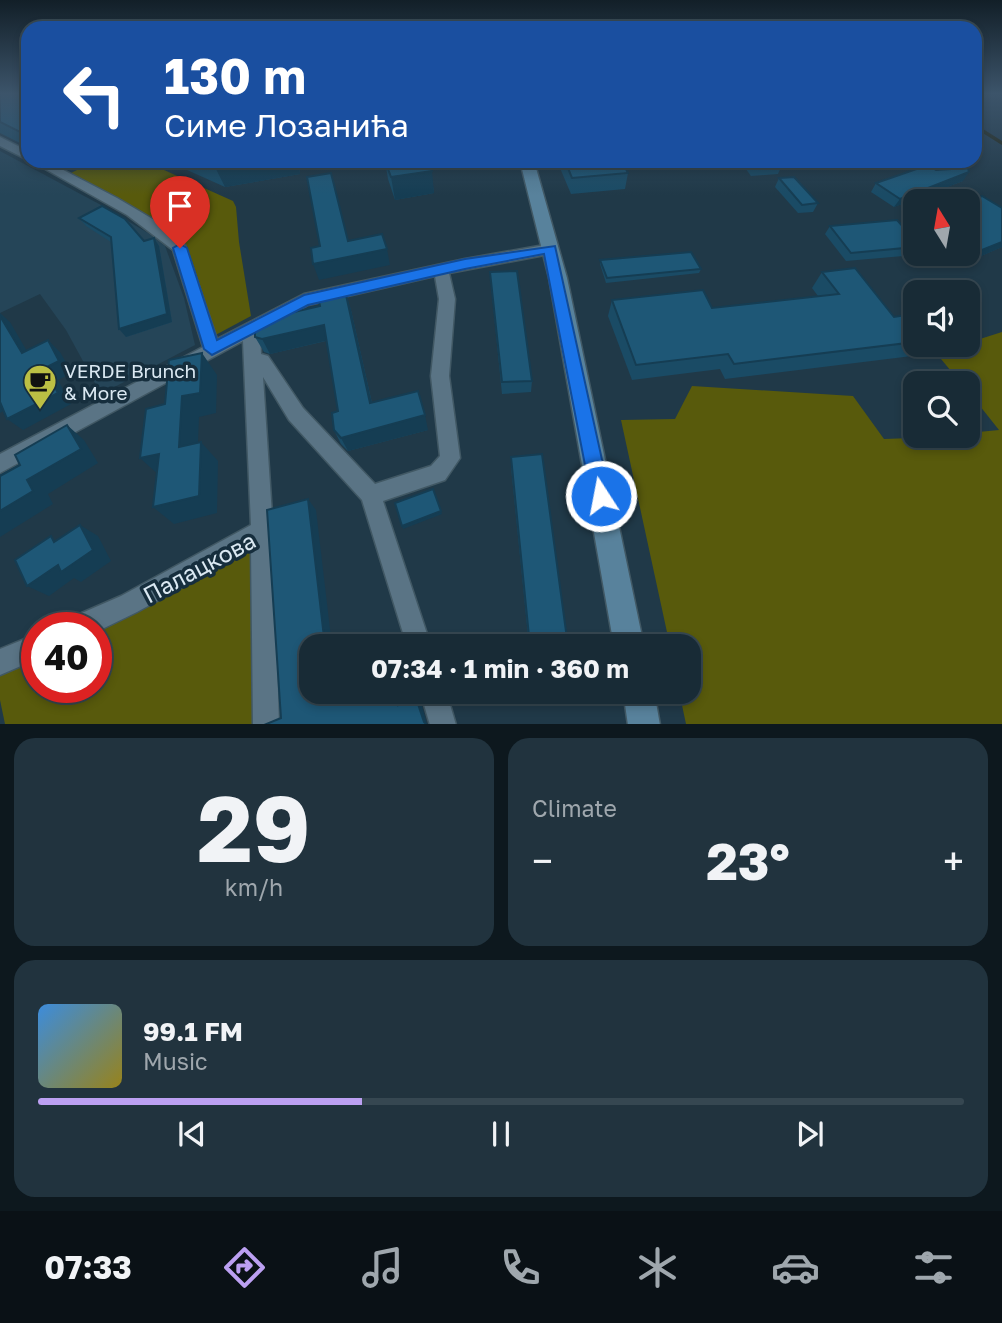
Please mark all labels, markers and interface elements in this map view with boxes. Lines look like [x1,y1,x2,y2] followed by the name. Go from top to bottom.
[164,46,306,105] text: 130 m
[49,49,140,140] icon: left
[164,106,409,144] text: Симе Лозанића
[150,176,210,248] pin
[161,187,199,225] icon: arrive
[903,189,980,266] north arrow
[903,189,980,448] map controls
[903,280,980,357] button: sound
[64,359,196,404] place label: VERDE Brunch & More
[21,362,59,411] cafe icon: VERDE Brunch & More
[903,371,980,448] button: search
[564,459,638,533] position arrow
[138,526,260,608] street label: Палацкова
[21,612,112,703] speed limit sign: 40
[371,653,629,684] text: 07:34 · 1 min · 360 m
[197,773,311,882] text: 29
[532,794,617,822] text: Climate
[706,829,790,891] text: 23°
[532,838,553,883] text: −
[943,838,964,883] text: +
[225,873,283,901] text: km/h
[143,1016,243,1047] text: 99.1 FM
[143,1047,208,1075] text: Music
[173,1115,211,1153] icon: previous
[482,1115,520,1153] icon: pause
[791,1115,829,1153] icon: next
[220,1243,269,1292] icon: directions
[358,1243,407,1292] icon: music
[496,1243,545,1292] icon: phone
[633,1243,682,1292] icon: climate
[771,1243,820,1292] icon: car
[909,1243,958,1292] icon: filters
[44,1248,132,1286] text: 07:33

